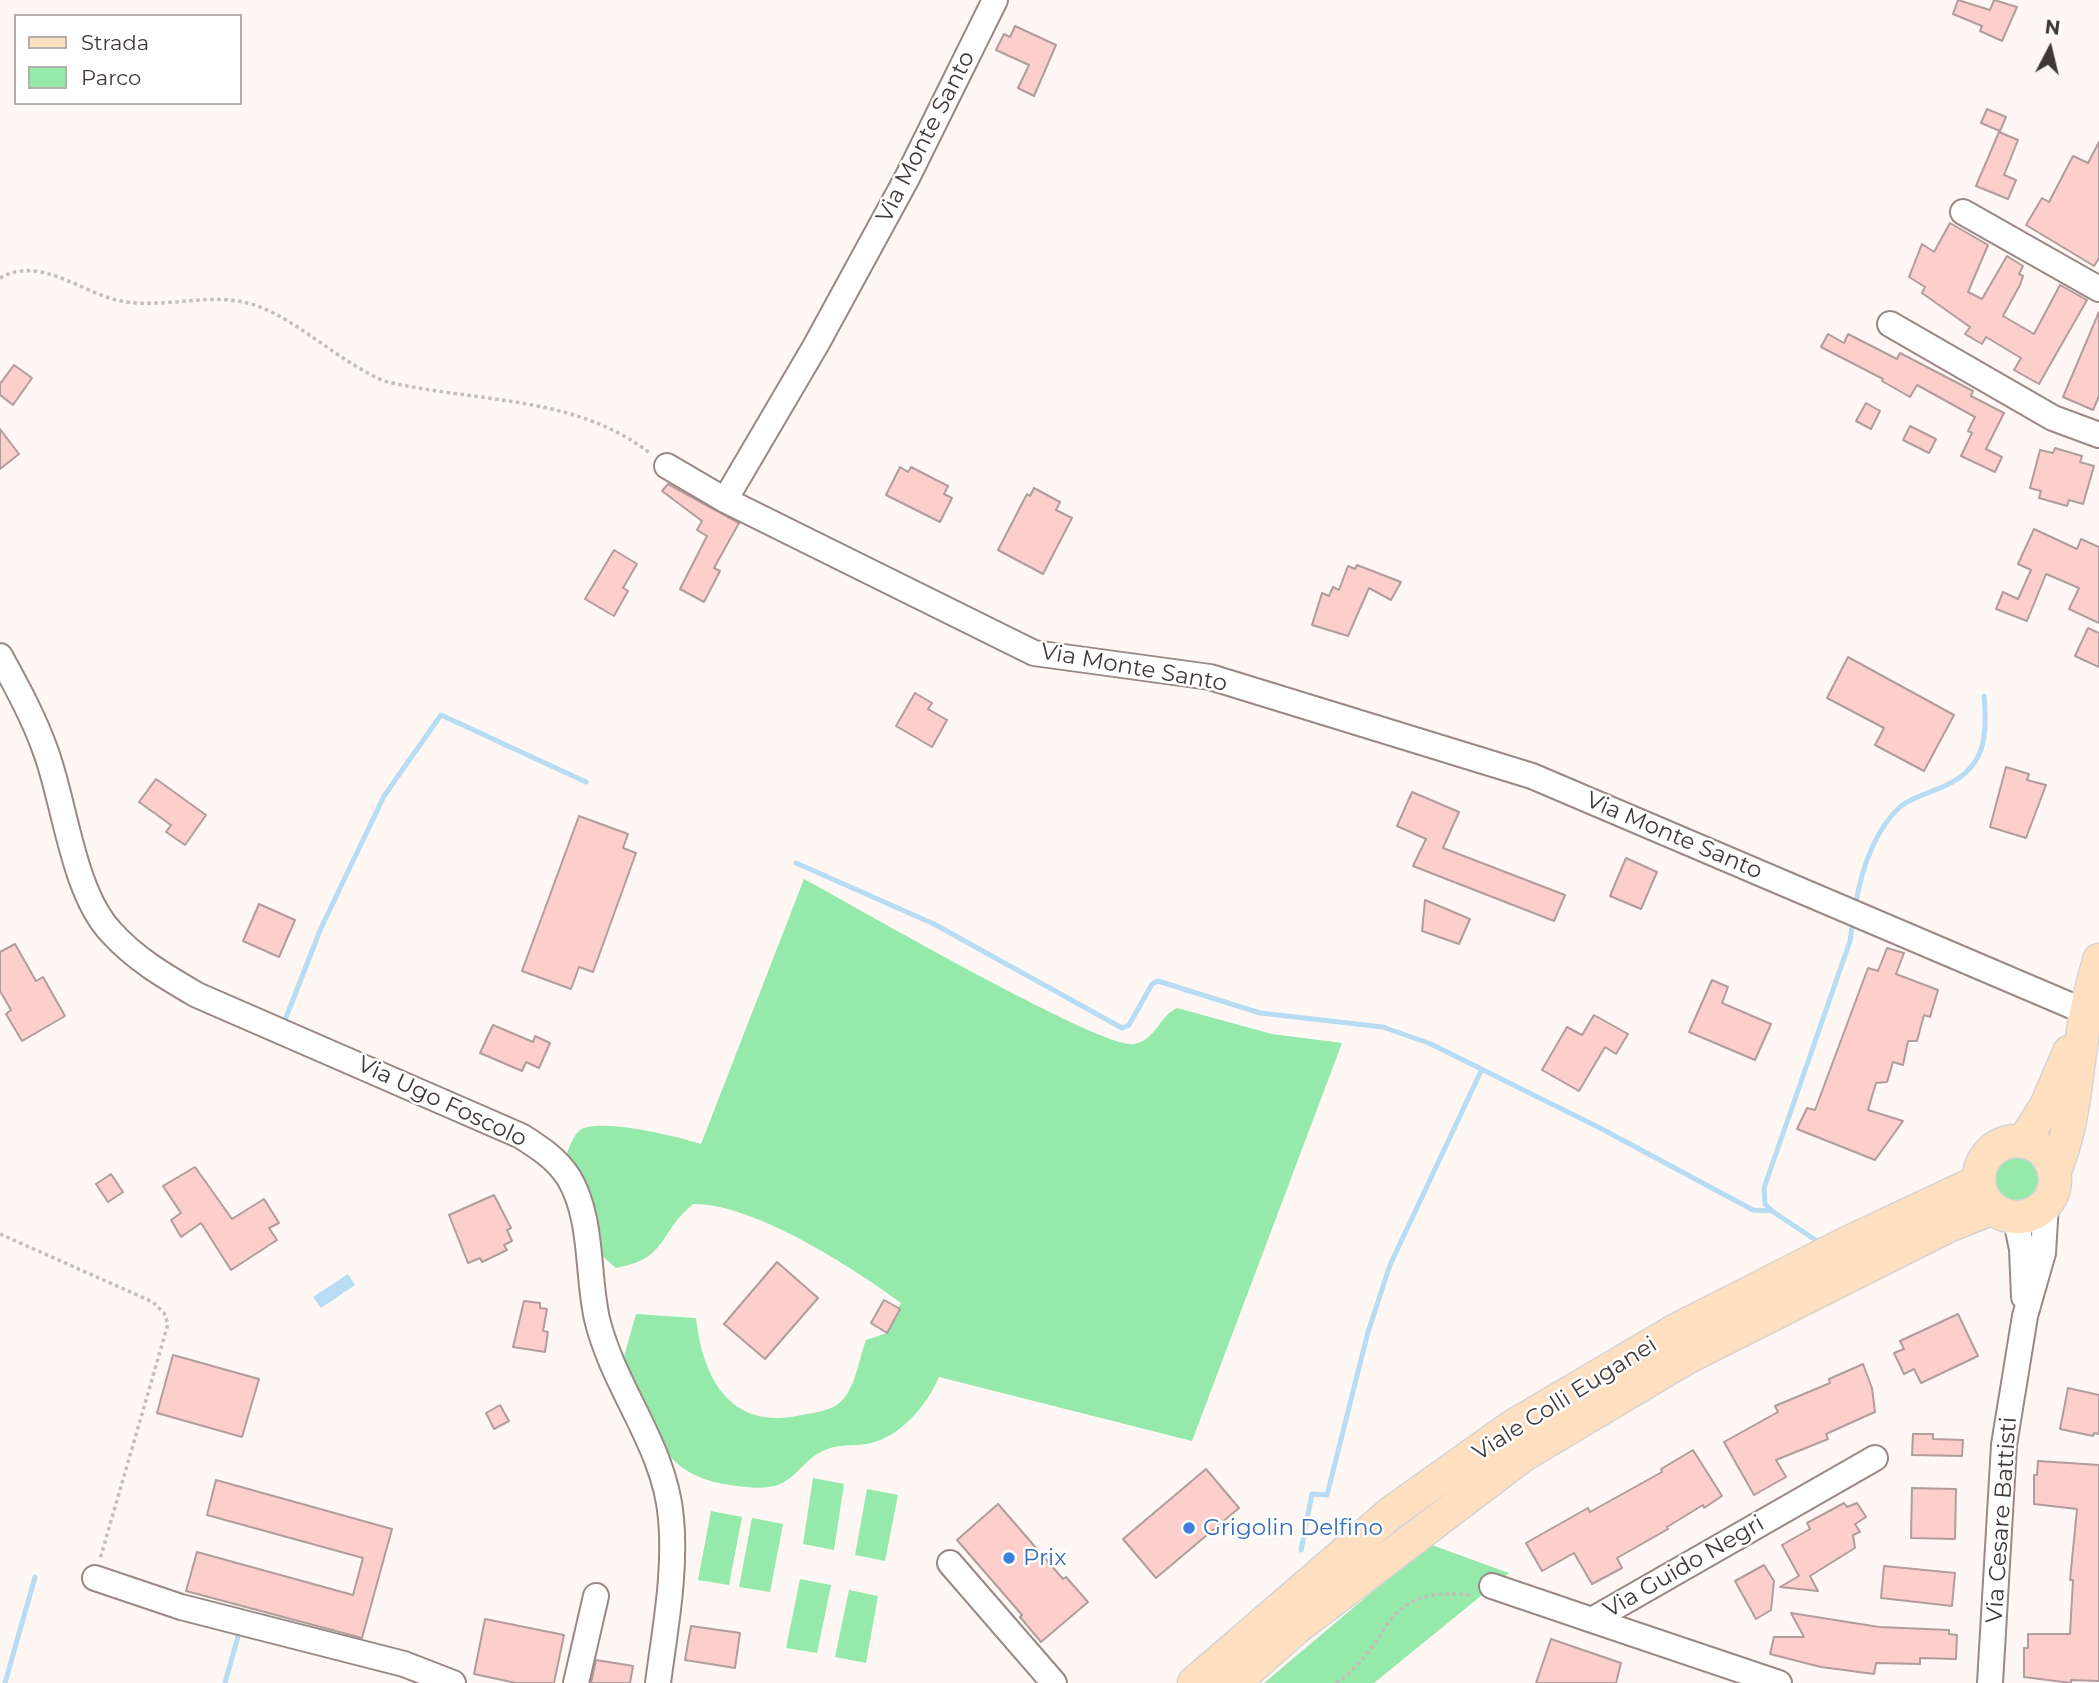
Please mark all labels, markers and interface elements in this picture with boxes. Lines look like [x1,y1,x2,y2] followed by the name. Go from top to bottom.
[14,14,242,105] legend
[2015,14,2085,84] north arrow
[2044,15,2062,40] text: N
[81,30,149,55] text: Strada
[871,47,981,227] street label: Via Monte Santo
[81,65,141,90] text: Parco
[1039,638,1229,698] street label: Via Monte Santo
[1582,786,1766,886] street label: Via Monte Santo
[353,1051,531,1153] street label: Via Ugo Foscolo
[1468,1331,1662,1467] street label: Viale Colli Euganei
[1981,1416,2023,1624] street label: Via Cesare Battisti
[1599,1510,1769,1624] street label: Via Guido Negri
[1203,1514,1383,1542] place label: Grigolin Delfino
[1181,1520,1197,1536] marker: Grigolin Delfino
[1023,1544,1067,1572] place label: Prix
[1001,1550,1017,1566] marker: Prix

